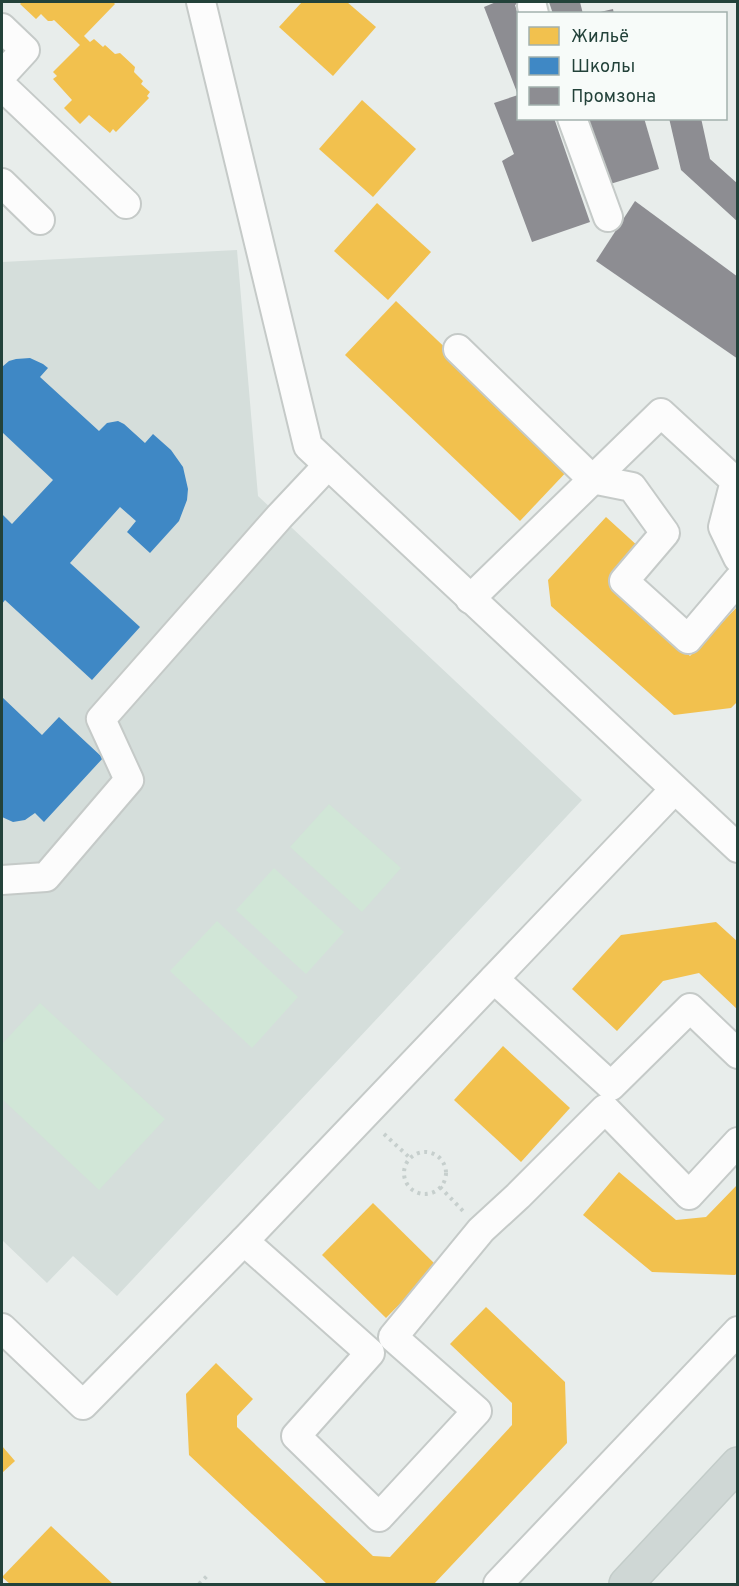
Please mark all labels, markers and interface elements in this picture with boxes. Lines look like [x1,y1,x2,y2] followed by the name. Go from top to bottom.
[517,12,727,120] legend
[571,26,629,49] text: Жильё
[571,56,635,79] text: Школы
[571,86,656,109] text: Промзона

